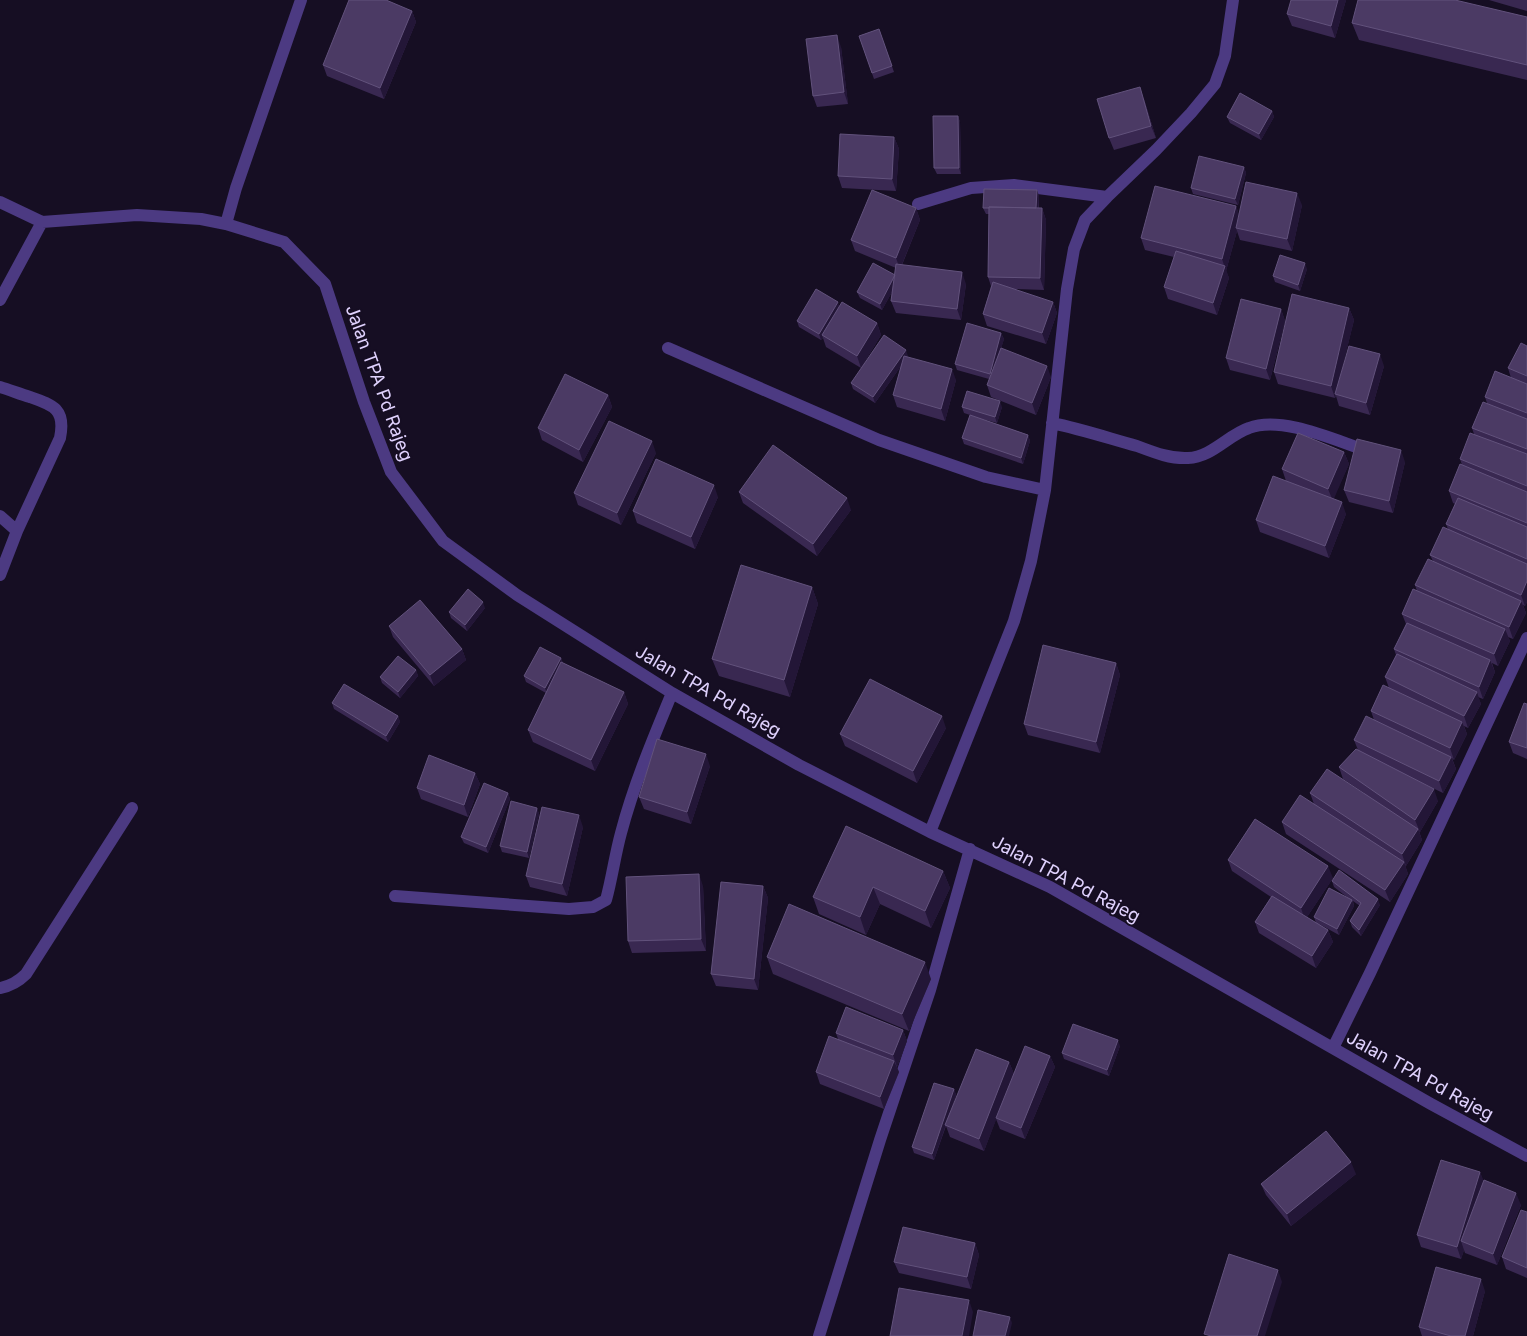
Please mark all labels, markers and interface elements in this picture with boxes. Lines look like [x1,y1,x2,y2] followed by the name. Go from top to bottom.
[341,302,418,464] street label: Jalan TPA Pd Rajeg
[632,640,785,741] street label: Jalan TPA Pd Rajeg
[989,831,1144,927] street label: Jalan TPA Pd Rajeg
[1343,1026,1497,1125] street label: Jalan TPA Pd Rajeg

